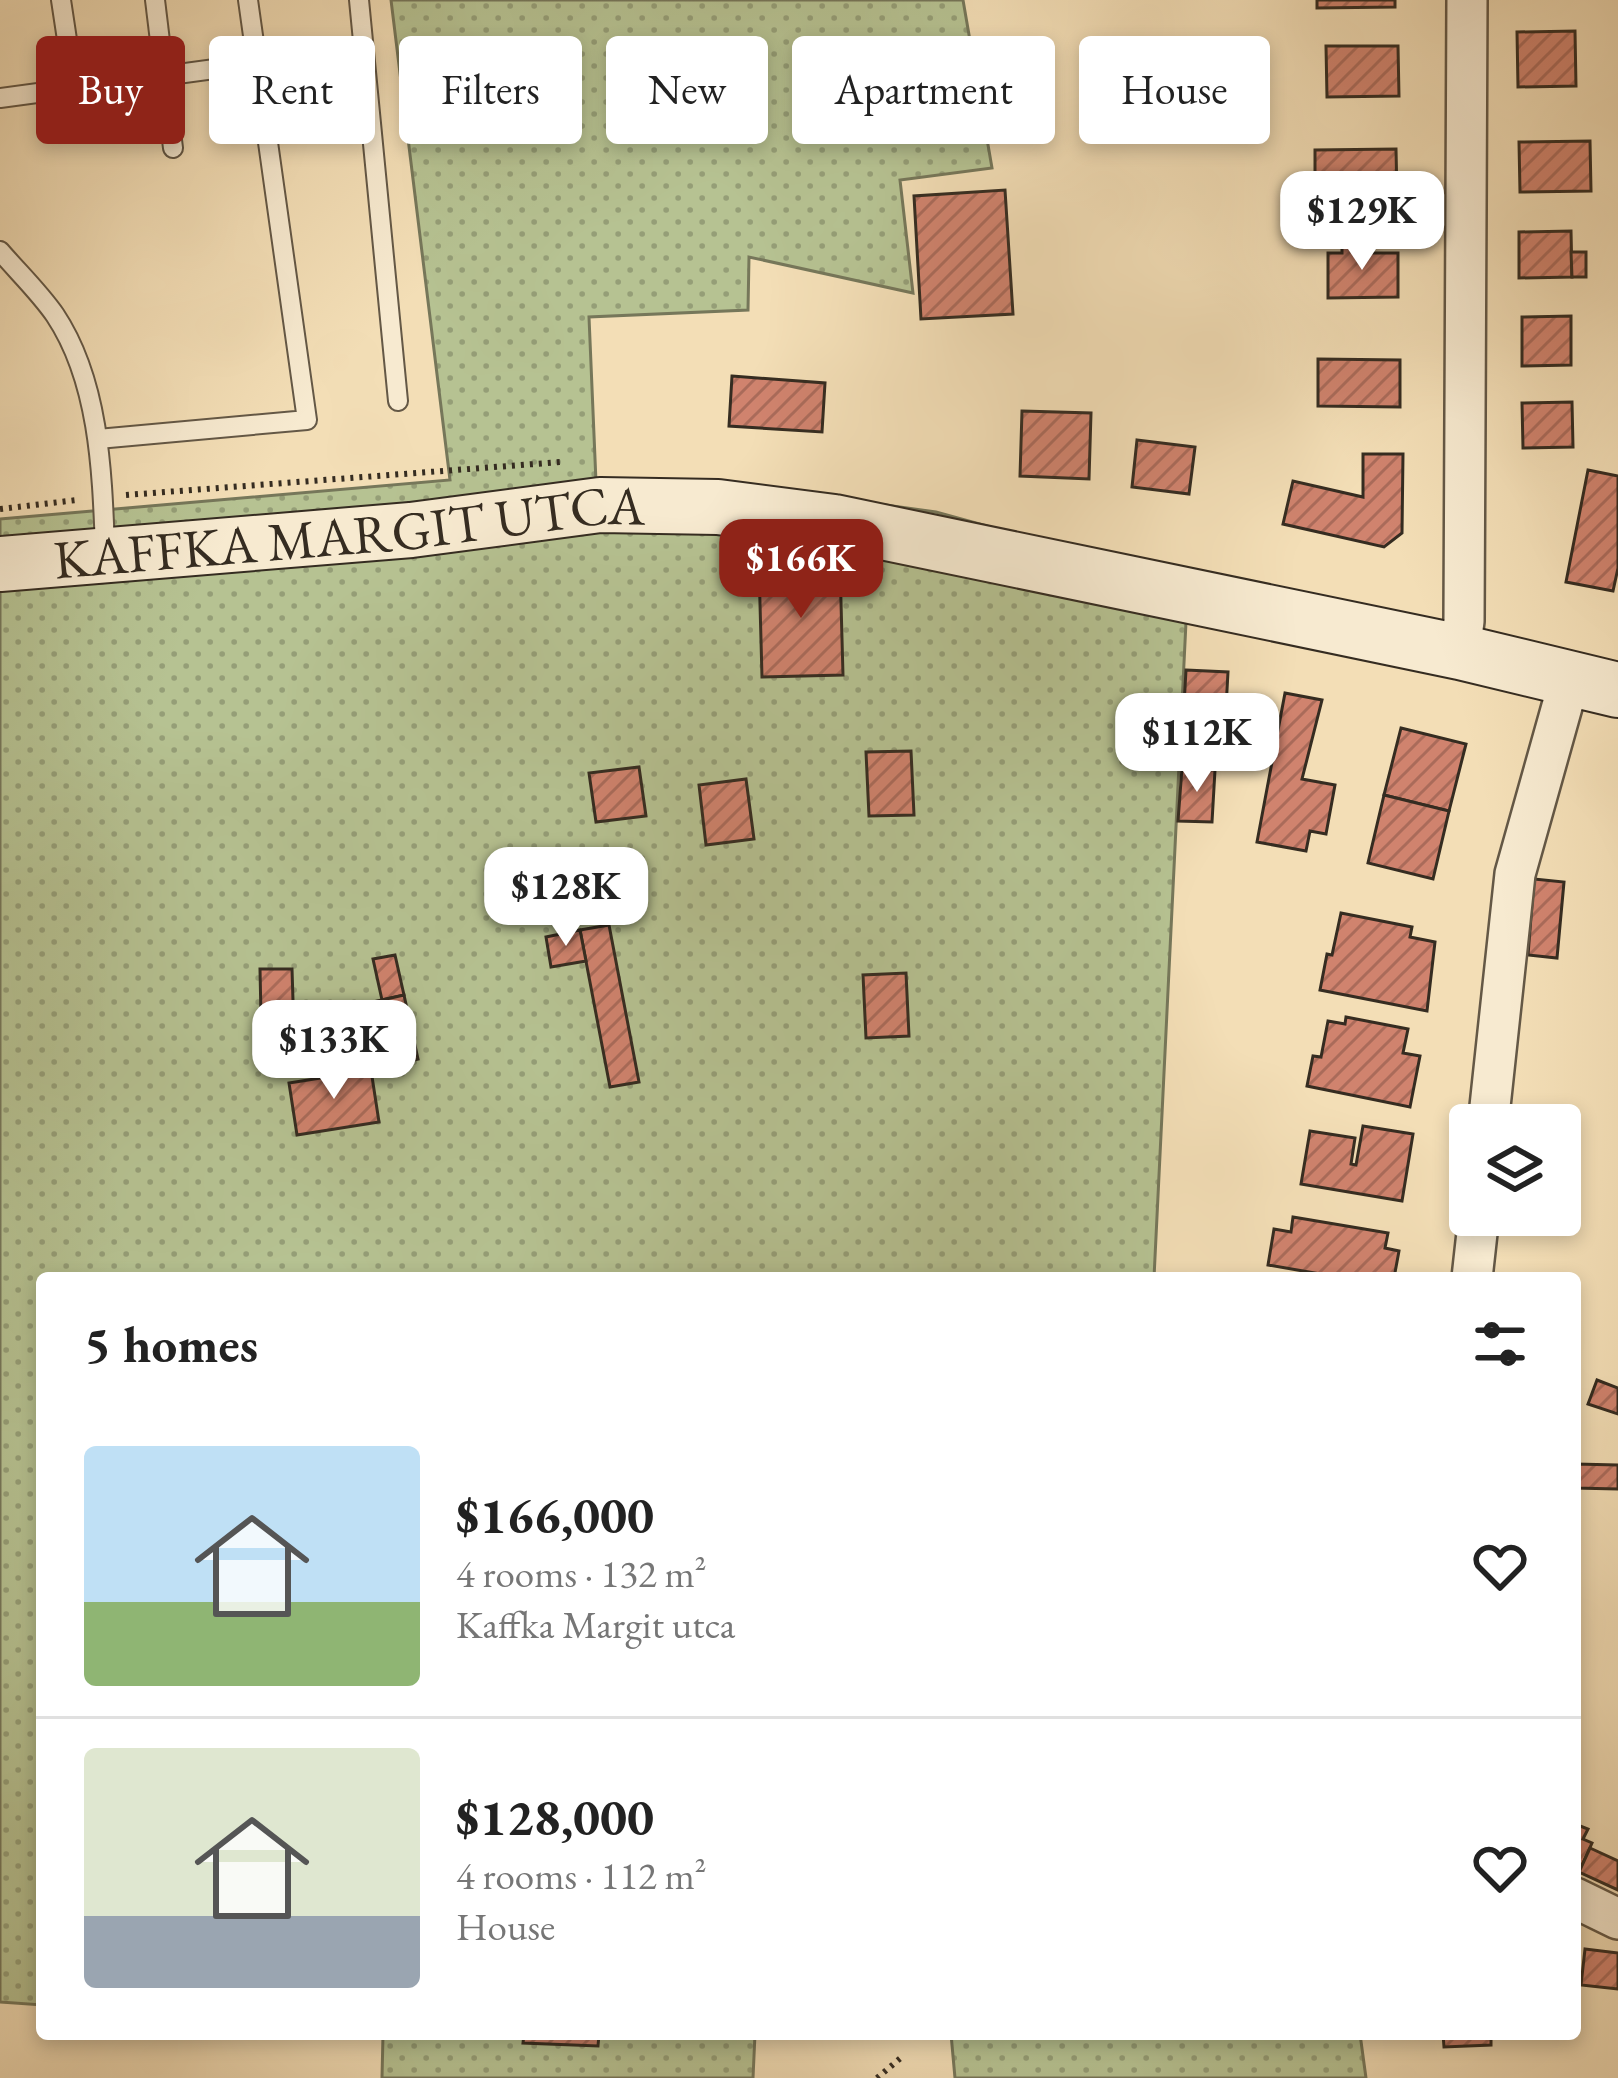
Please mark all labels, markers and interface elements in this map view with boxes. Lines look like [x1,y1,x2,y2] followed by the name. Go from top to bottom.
[36,36,185,144] chip: Buy
[209,36,375,144] chip: Rent
[399,36,582,144] chip: Filters
[606,36,768,144] chip: New
[792,36,1055,144] chip: Apartment
[1079,36,1270,144] chip: House
[1278,171,1446,273] pin: $129K
[1307,184,1417,235] text: $129K
[51,469,646,594] street label: KAFFKA MARGIT UTCA
[717,519,885,621] pin: $166K
[746,532,856,583] text: $166K
[1113,693,1281,795] pin: $112K
[1142,706,1252,757] text: $112K
[482,847,650,949] pin: $128K
[511,860,621,911] text: $128K
[250,1000,418,1102] pin: $133K
[279,1013,389,1064] text: $133K
[1449,1104,1581,1236] map controls
[1449,1104,1581,1236] button: layers
[84,1311,258,1377] text: 5 homes
[1467,1311,1533,1377] icon: filters
[456,1482,654,1548] text: $166,000
[180,1494,324,1638] icon: home
[1467,1533,1533,1599] icon: heart
[456,1548,707,1599] text: 4 rooms · 132 m²
[456,1599,735,1650] text: Kaffka Margit utca
[456,1784,654,1850] text: $128,000
[180,1796,324,1940] icon: home
[1467,1835,1533,1901] icon: heart
[456,1850,707,1901] text: 4 rooms · 112 m²
[456,1901,555,1952] text: House

